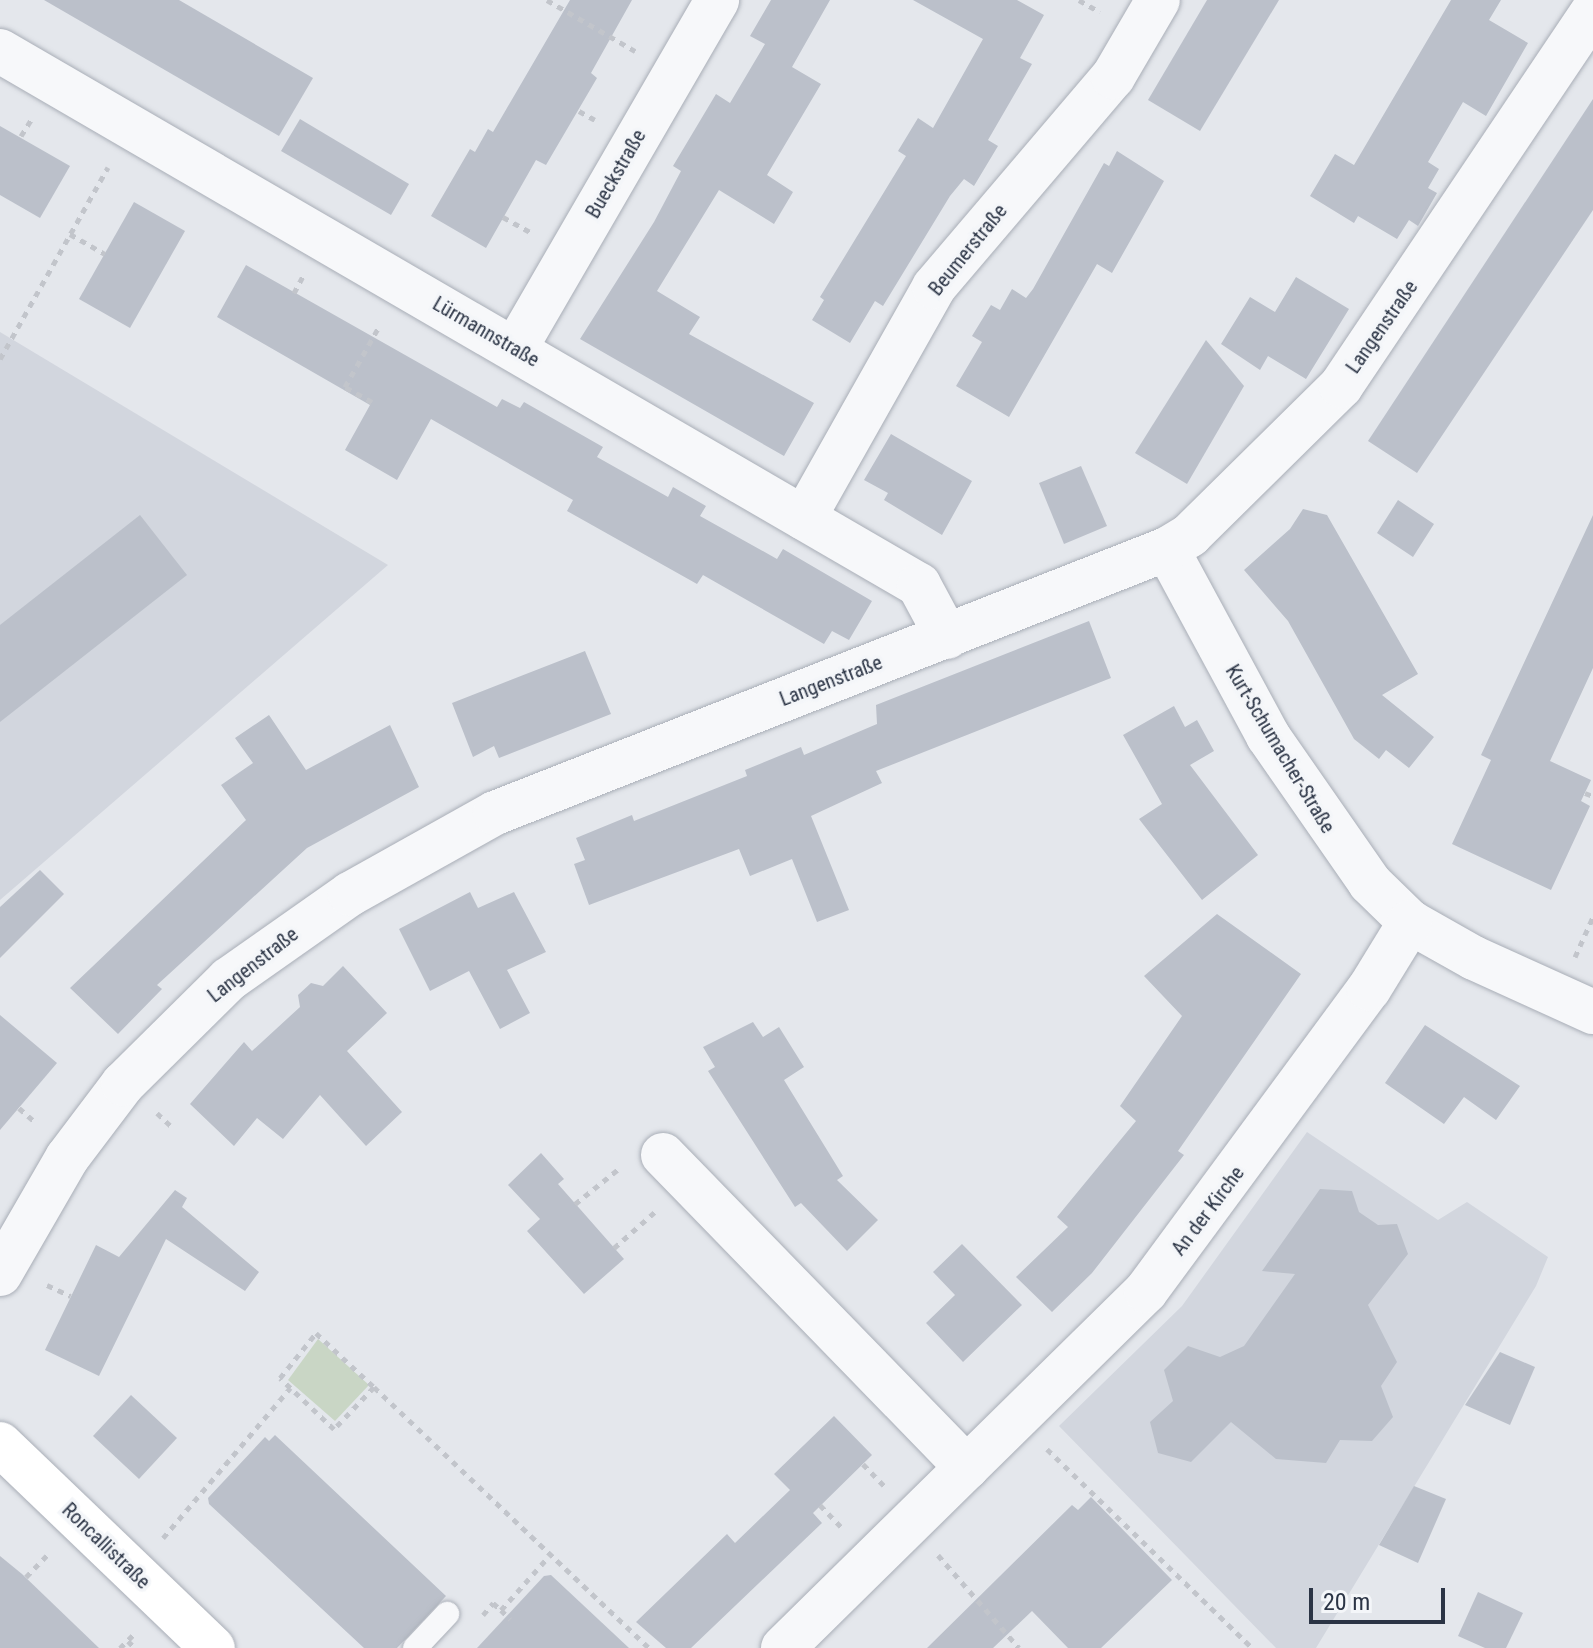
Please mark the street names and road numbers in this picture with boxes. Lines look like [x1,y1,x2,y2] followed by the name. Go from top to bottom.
[581,125,651,223] street label: Bueckstraße
[924,199,1012,301] street label: Beumerstraße
[1341,276,1423,378] street label: Langenstraße
[428,292,544,372] street label: Lürmannstraße
[776,650,886,712] street label: Langenstraße
[1220,660,1340,838] street label: Kurt-Schumacher-Straße
[203,922,303,1008] street label: Langenstraße
[1167,1162,1249,1260] street label: An der Kirche
[57,1498,155,1594] street label: Roncallistraße

